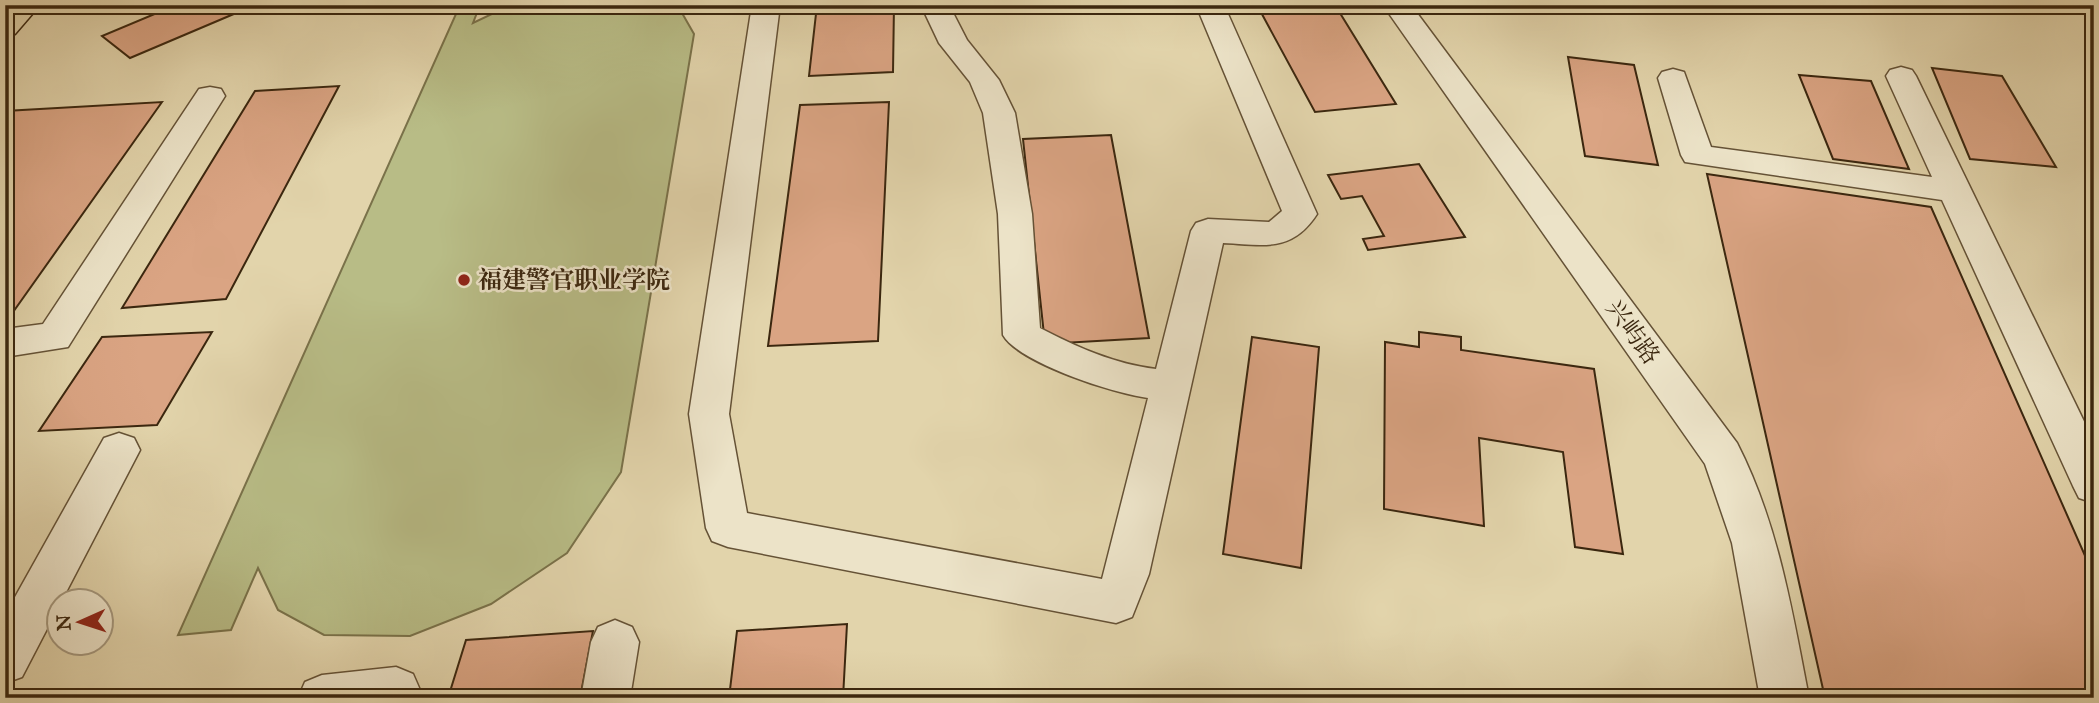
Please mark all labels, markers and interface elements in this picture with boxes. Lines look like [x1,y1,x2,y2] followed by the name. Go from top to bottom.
[478,265,670,295] place label: 福建警官职业学院
[456,272,472,288] marker: 福建警官职业学院
[1600,294,1666,370] street label: 兴屿路
[46,588,116,658] north arrow
[52,614,75,632] text: N

